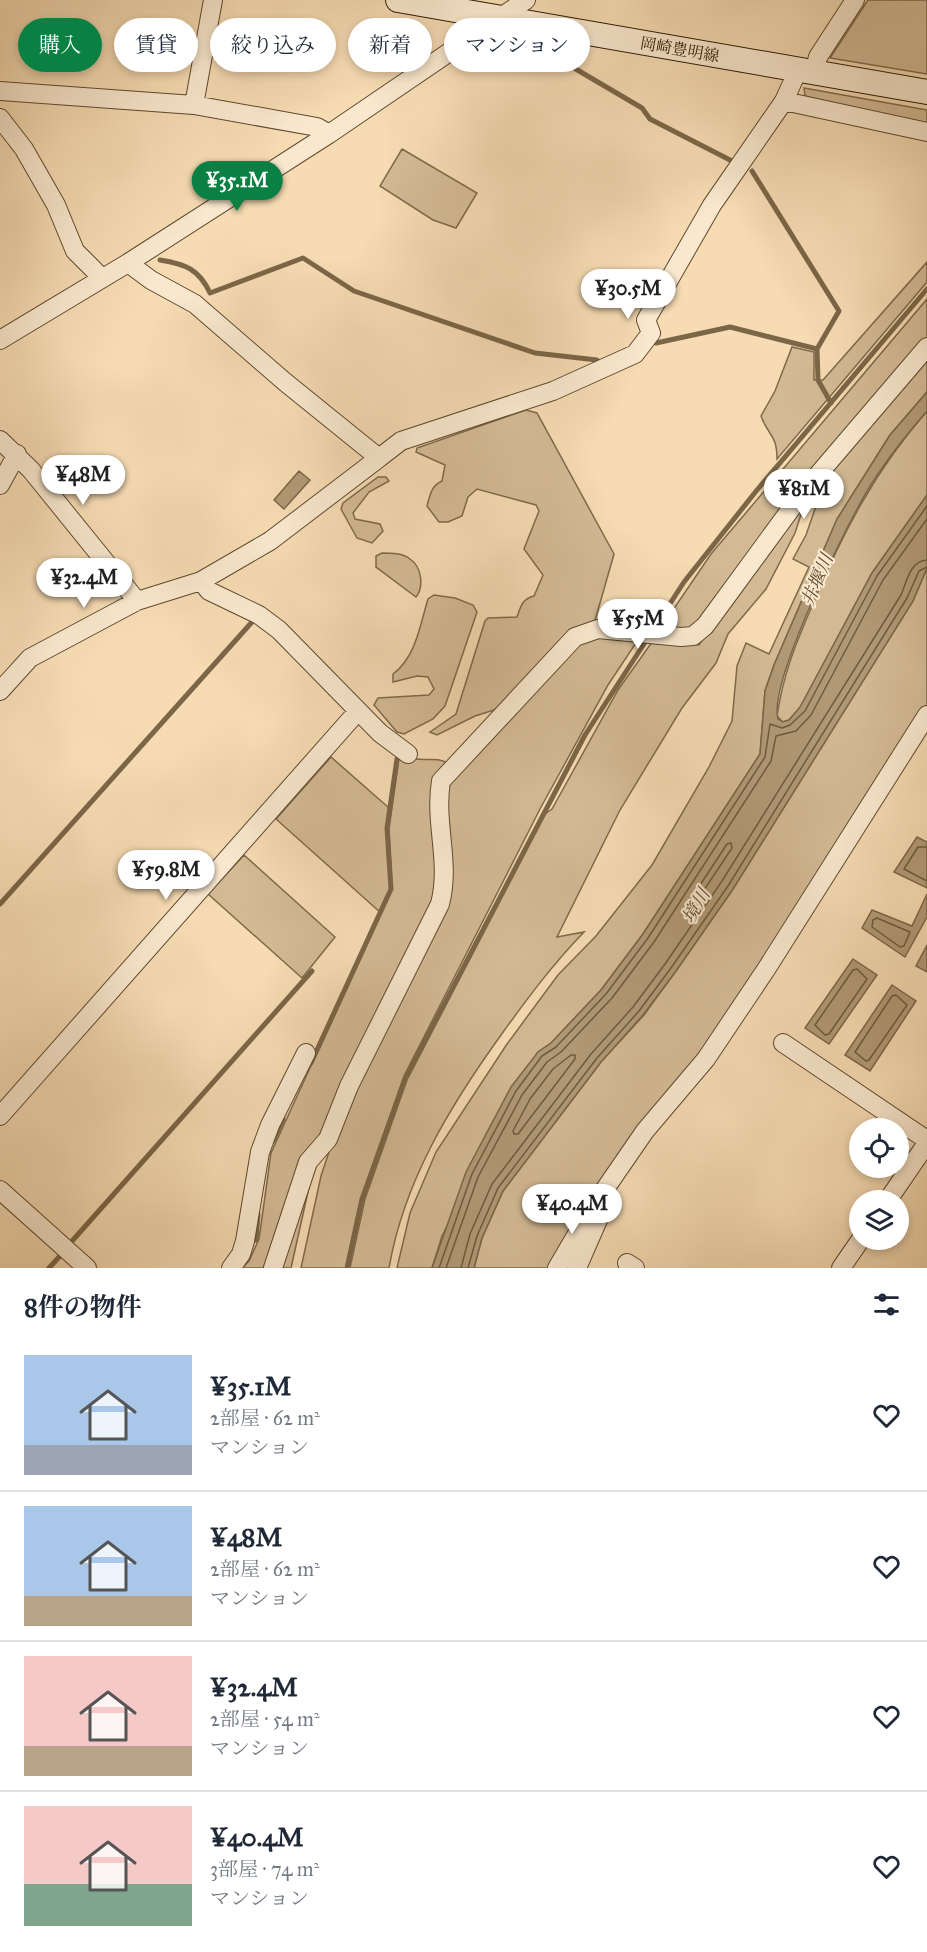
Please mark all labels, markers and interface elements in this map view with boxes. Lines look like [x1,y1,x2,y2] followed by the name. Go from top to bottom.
[18,18,102,72] chip: 購入
[114,18,198,72] chip: 賃貸
[210,18,336,72] chip: 絞り込み
[348,18,432,72] chip: 新着
[444,18,590,72] chip: マンション
[639,33,721,66] street label: 岡崎豊明線
[188,161,286,212] pin: ¥35.1M
[206,168,268,192] text: ¥35.1M
[579,269,677,320] pin: ¥30.5M
[595,276,661,300] text: ¥30.5M
[47,455,119,506] pin: ¥48M
[55,462,111,486] text: ¥48M
[768,469,840,520] pin: ¥81M
[778,476,830,500] text: ¥81M
[796,549,838,609] water label: 井堰川
[35,558,133,609] pin: ¥32.4M
[50,565,118,589] text: ¥32.4M
[602,599,674,650] pin: ¥55M
[612,606,664,630] text: ¥55M
[117,850,215,901] pin: ¥59.8M
[132,857,200,881] text: ¥59.8M
[677,883,716,927] water label: 境川
[849,1118,909,1250] map controls
[849,1118,909,1178] button: locate
[523,1184,621,1235] pin: ¥40.4M
[849,1190,909,1250] button: layers
[536,1191,608,1215] text: ¥40.4M
[870,1288,903,1321] icon: filters
[24,1291,142,1323] text: 8件の物件
[210,1370,291,1402] text: ¥35.1M
[72,1379,144,1451] icon: home
[870,1399,903,1432] icon: heart
[210,1406,320,1430] text: 2部屋 · 62 m²
[210,1435,309,1459] text: マンション
[210,1521,282,1553] text: ¥48M
[72,1530,144,1602] icon: home
[870,1550,903,1583] icon: heart
[210,1557,320,1581] text: 2部屋 · 62 m²
[210,1586,309,1610] text: マンション
[210,1671,298,1703] text: ¥32.4M
[72,1680,144,1752] icon: home
[870,1700,903,1733] icon: heart
[210,1707,320,1731] text: 2部屋 · 54 m²
[210,1736,309,1760] text: マンション
[210,1821,304,1853] text: ¥40.4M
[72,1830,144,1902] icon: home
[870,1850,903,1883] icon: heart
[210,1857,319,1881] text: 3部屋 · 74 m²
[210,1886,309,1910] text: マンション

